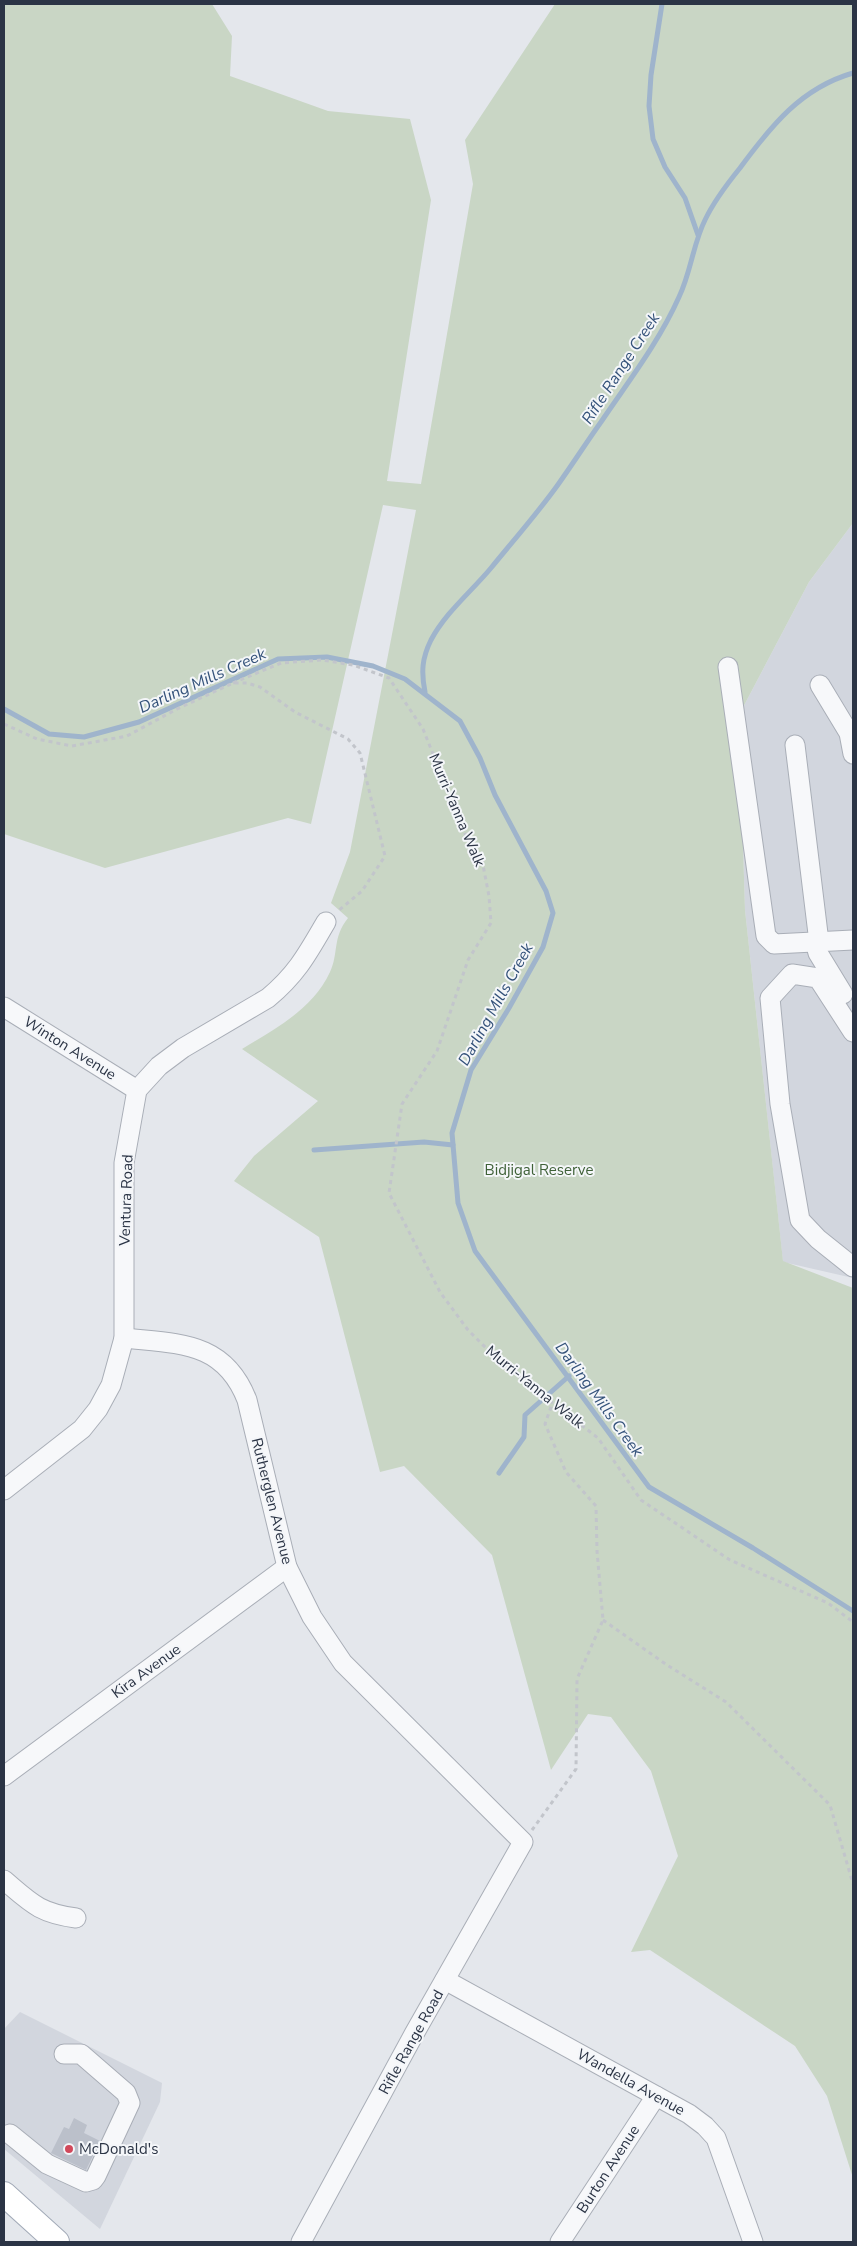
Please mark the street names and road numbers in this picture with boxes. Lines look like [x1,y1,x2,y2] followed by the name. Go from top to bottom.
[424,750,490,870] street label: Murri-Yanna Walk
[20,1012,120,1084] street label: Winton Avenue
[114,1154,138,1247] street label: Ventura Road
[482,1341,589,1433] street label: Murri-Yanna Walk
[247,1435,297,1567] street label: Rutherglen Avenue
[107,1639,185,1703] street label: Kira Avenue
[374,1986,448,2098] street label: Rifle Range Road
[573,2044,689,2120] street label: Wandella Avenue
[572,2121,644,2217] street label: Burton Avenue

